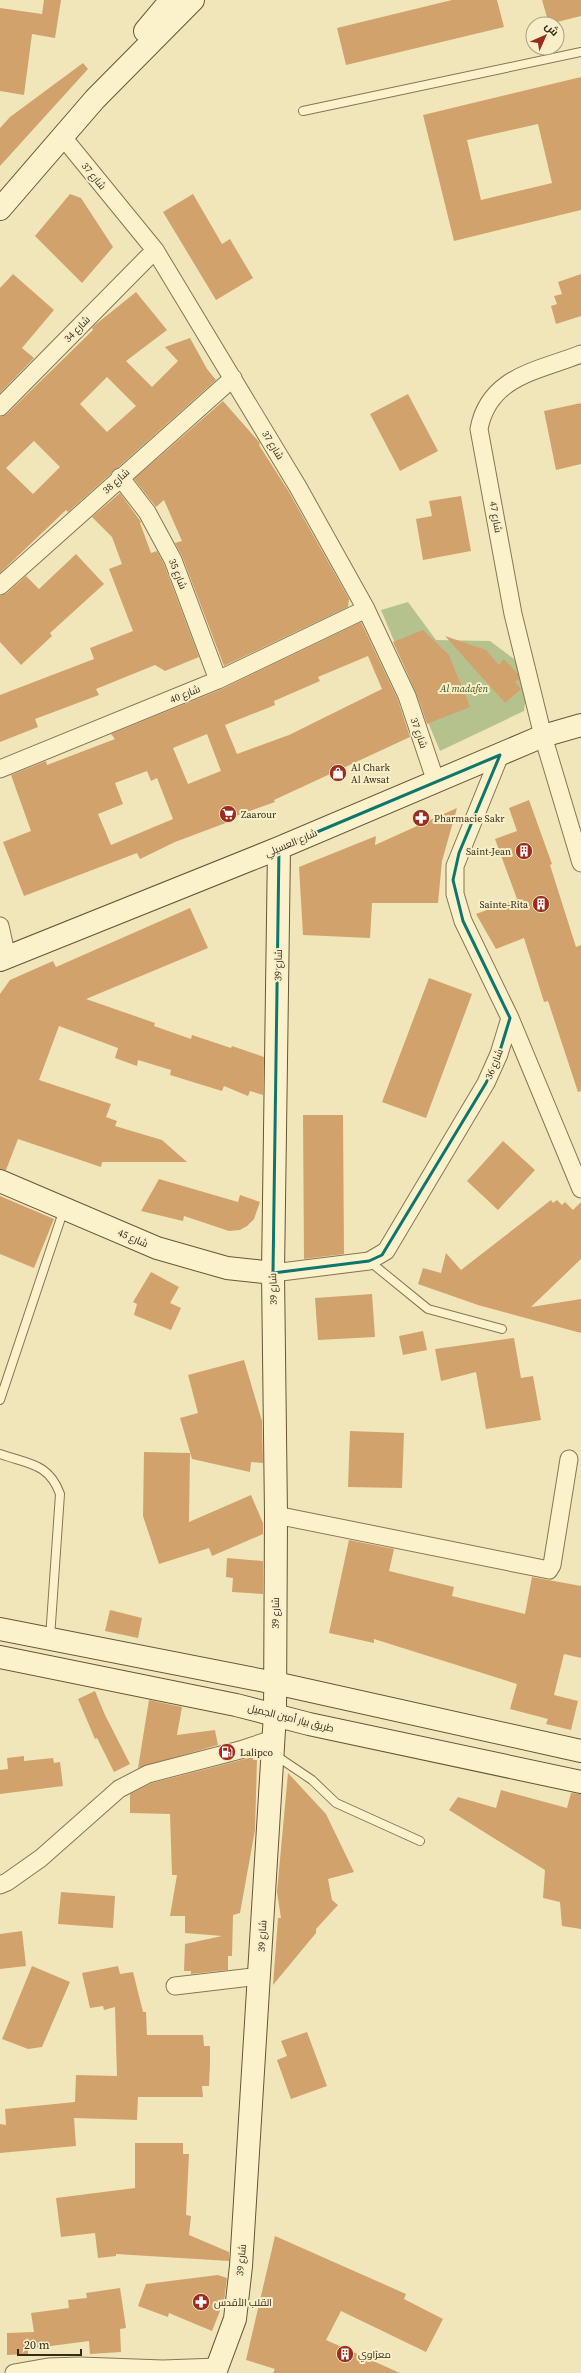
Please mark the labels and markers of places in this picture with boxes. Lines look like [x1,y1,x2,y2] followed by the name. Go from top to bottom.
[351,761,390,786] place label: Al Chark Al Awsat
[328,763,348,783] shop icon: Al Chark Al Awsat
[218,804,238,824] supermarket icon: Zaarour
[241,808,277,821] place label: Zaarour
[411,808,431,828] pharmacy icon: Pharmacie Sakr
[434,812,505,825] place label: Pharmacie Sakr
[514,841,534,861] building icon: Saint-Jean
[466,845,511,858] place label: Saint-Jean
[531,894,551,914] building icon: Sainte-Rita
[479,898,529,911] place label: Sainte-Rita
[217,1742,237,1762] fuel station icon: Lalipco
[240,1746,274,1759] place label: Lalipco
[191,2292,211,2312] pharmacy icon: القلب الأقدس
[214,2296,272,2309] place label: القلب الأقدس
[335,2344,355,2364] building icon: معرّاوي
[358,2348,391,2362] place label: معرّاوي

